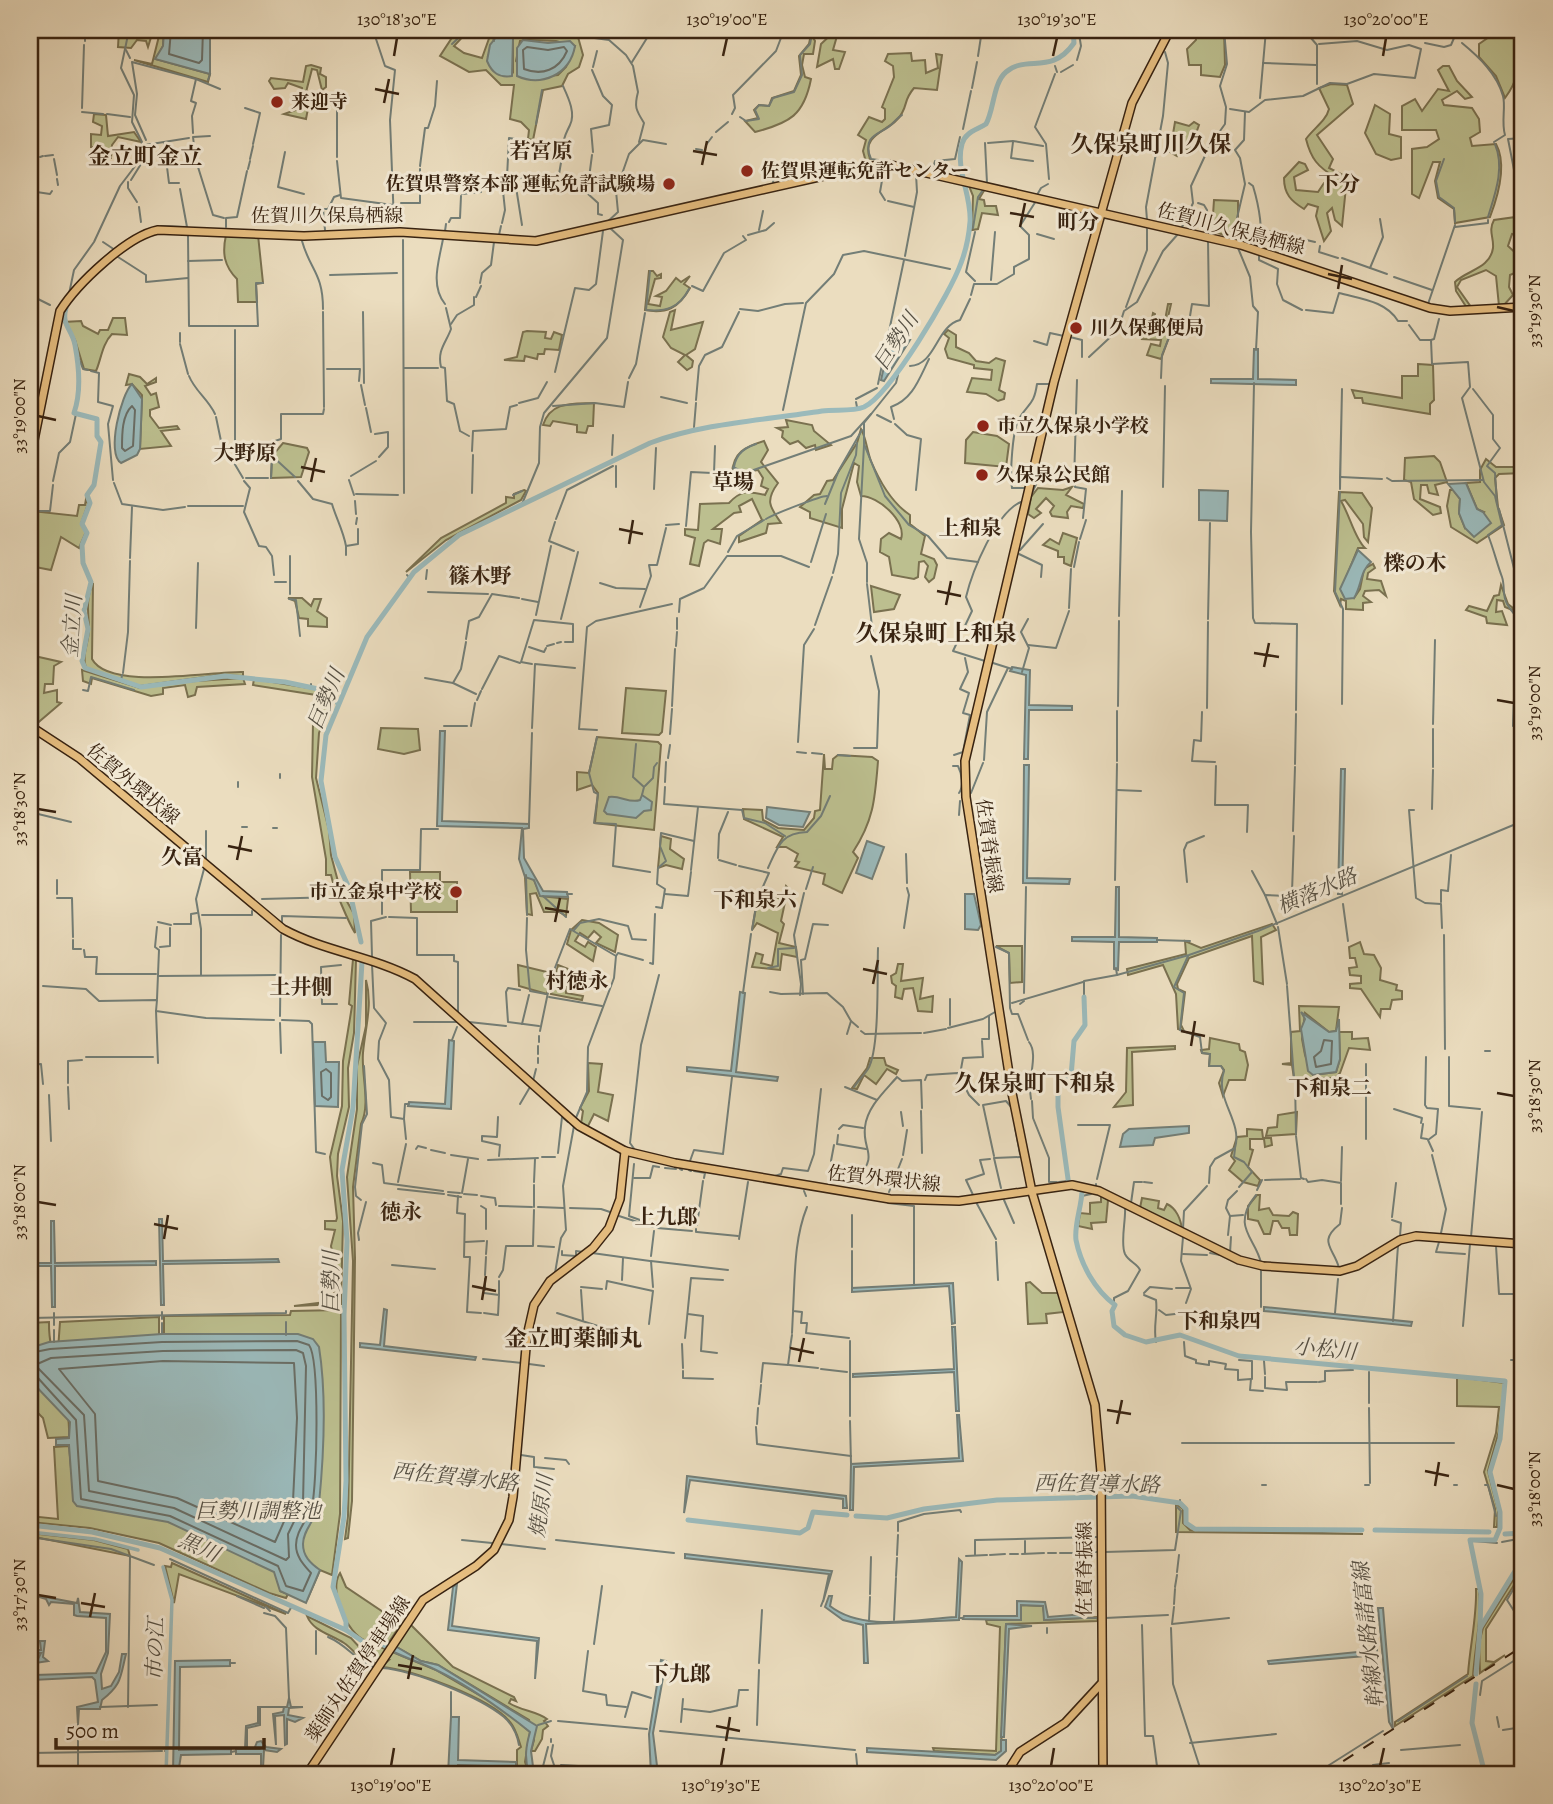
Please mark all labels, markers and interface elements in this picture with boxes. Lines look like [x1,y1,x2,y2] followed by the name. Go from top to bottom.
[357,7,437,31] text: 130°18'30"E
[686,7,768,31] text: 130°19'00"E
[1017,7,1097,31] text: 130°19'30"E
[1343,7,1429,31] text: 130°20'00"E
[291,89,348,115] place label: 来迎寺
[269,94,285,110] marker: 来迎寺
[1071,129,1232,160] district label: 久保泉町川久保
[510,137,573,165] district label: 若宮原
[88,141,203,172] district label: 金立町金立
[761,158,969,184] place label: 佐賀県運転免許センター
[739,163,755,179] marker: 佐賀県運転免許センター
[1318,170,1360,198] district label: 下分
[386,171,655,197] place label: 佐賀県警察本部 運転免許試験場
[661,176,677,192] marker: 佐賀県警察本部 運転免許試験場
[1154,197,1308,261] street label: 佐賀川久保鳥栖線
[251,203,403,229] street label: 佐賀川久保鳥栖線
[1057,208,1099,236] district label: 町分
[1522,274,1546,348] text: 33°19'30"N
[867,305,926,375] water label: 巨勢川
[1090,315,1204,341] place label: 川久保郵便局
[1068,320,1084,336] marker: 川久保郵便局
[7,378,31,454] text: 33°19'00"N
[997,413,1149,439] place label: 市立久保泉小学校
[975,418,991,434] marker: 市立久保泉小学校
[214,439,277,467] district label: 大野原
[996,462,1110,488] place label: 久保泉公民館
[974,467,990,483] marker: 久保泉公民館
[712,468,754,496] district label: 草場
[939,514,1002,542] district label: 上和泉
[1384,549,1447,577] district label: 檪の木
[449,562,512,590] district label: 篠木野
[56,592,88,658] water label: 金立川
[856,618,1017,649] district label: 久保泉町上和泉
[301,663,352,733] water label: 巨勢川
[1522,665,1546,741] text: 33°19'00"N
[81,737,185,831] street label: 佐賀外環状線
[7,772,31,846] text: 33°18'30"N
[970,797,1008,895] street label: 佐賀脊振線
[161,843,203,871] district label: 久富
[1273,861,1363,920] water label: 横落水路
[309,879,442,905] place label: 市立金泉中学校
[448,884,464,900] marker: 市立金泉中学校
[713,886,797,914] district label: 下和泉六
[546,967,609,995] district label: 村徳永
[270,973,333,1001] district label: 土井側
[1522,1059,1546,1133] text: 33°18'30"N
[955,1068,1116,1099] district label: 久保泉町下和泉
[1288,1074,1372,1102] district label: 下和泉二
[826,1160,942,1198] street label: 佐賀外環状線
[7,1164,31,1240] text: 33°18'00"N
[380,1198,422,1226] district label: 徳永
[635,1203,698,1231] district label: 上九郎
[317,1249,345,1314] water label: 巨勢川
[1177,1307,1261,1335] district label: 下和泉四
[504,1323,642,1354] district label: 金立町薬師丸
[1292,1332,1360,1366] water label: 小松川
[1522,1451,1546,1527] text: 33°18'00"N
[391,1456,521,1498] water label: 西佐賀導水路
[1034,1469,1162,1499] water label: 西佐賀導水路
[523,1471,560,1539] water label: 焼原川
[195,1497,323,1525] water label: 巨勢川調整池
[1072,1521,1098,1617] street label: 佐賀脊振線
[174,1526,226,1569] water label: 黒川
[1346,1557,1390,1710] water label: 幹線水路諸富線
[7,1559,31,1631] text: 33°17'30"N
[299,1591,417,1747] street label: 薬師丸佐賀停車場線
[140,1614,170,1681] water label: 市の江
[648,1660,711,1688] district label: 下九郎
[56,1706,264,1750] scale bar
[66,1717,119,1745] text: 500 m
[350,1773,432,1797] text: 130°19'00"E
[681,1773,761,1797] text: 130°19'30"E
[1008,1773,1094,1797] text: 130°20'00"E
[1338,1773,1422,1797] text: 130°20'30"E

